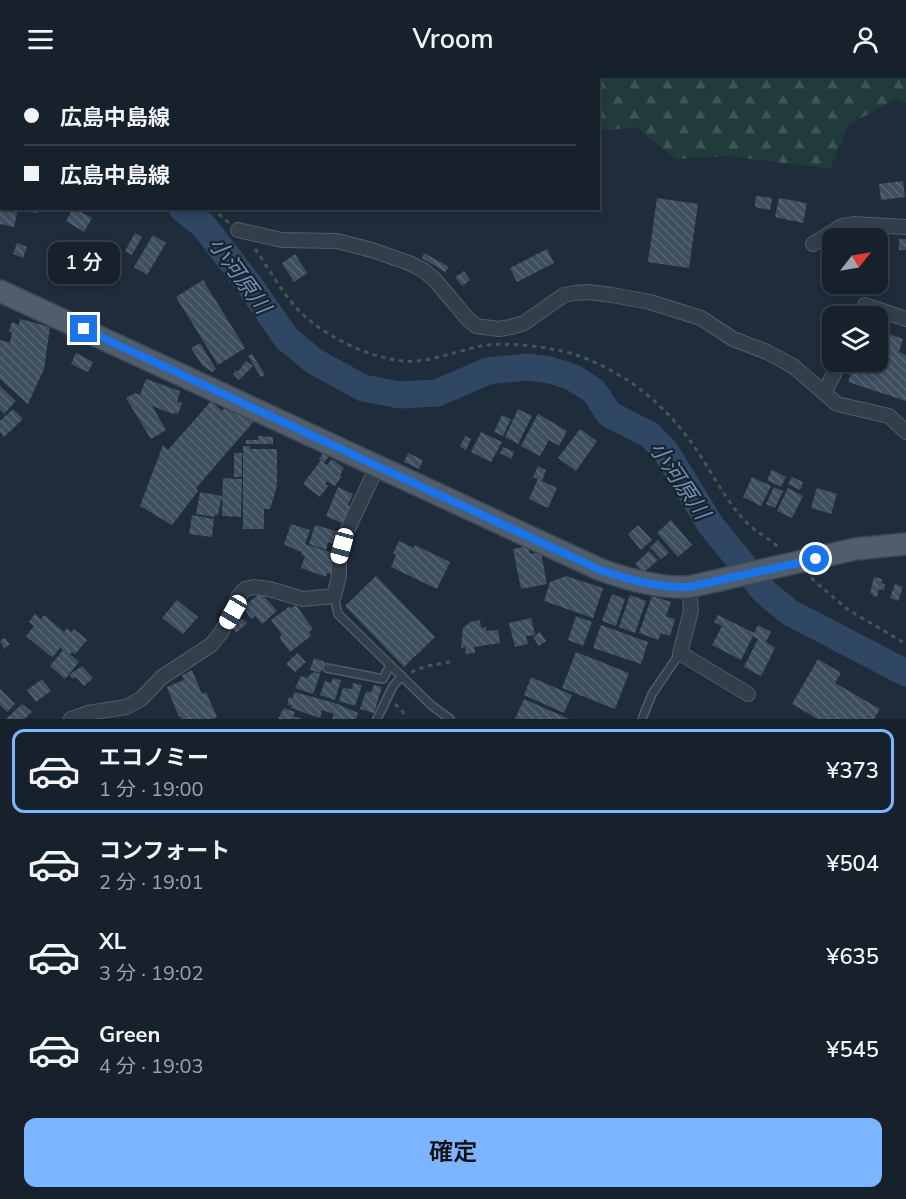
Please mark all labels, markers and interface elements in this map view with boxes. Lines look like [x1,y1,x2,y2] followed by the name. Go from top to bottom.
[412,21,494,58] text: Vroom
[24,23,57,56] icon: menu
[849,23,882,56] icon: person
[60,103,170,133] text: 広島中島線
[60,161,170,191] text: 広島中島線
[822,228,888,294] north arrow
[822,228,888,372] map controls
[201,231,278,322] water label: 小河原川
[48,242,120,284] callout: 1 分
[65,249,103,276] text: 1 分
[822,306,888,372] button: layers
[70,315,97,342] route end
[642,436,717,527] water label: 小河原川
[329,526,355,566] car
[802,545,829,572] route start
[216,592,250,632] car
[99,743,209,773] text: エコノミー
[27,744,81,798] icon: car
[826,756,879,786] text: ¥373
[99,776,204,803] text: 1 分 · 19:00
[99,836,230,866] text: コンフォート
[27,837,81,891] icon: car
[826,849,879,879] text: ¥504
[99,869,204,896] text: 2 分 · 19:01
[99,927,126,957] text: XL
[27,930,81,984] icon: car
[826,942,879,972] text: ¥635
[99,960,204,987] text: 3 分 · 19:02
[99,1020,160,1050] text: Green
[27,1023,81,1077] icon: car
[826,1035,879,1065] text: ¥545
[99,1053,204,1080] text: 4 分 · 19:03
[24,1118,882,1187] button: 確定

